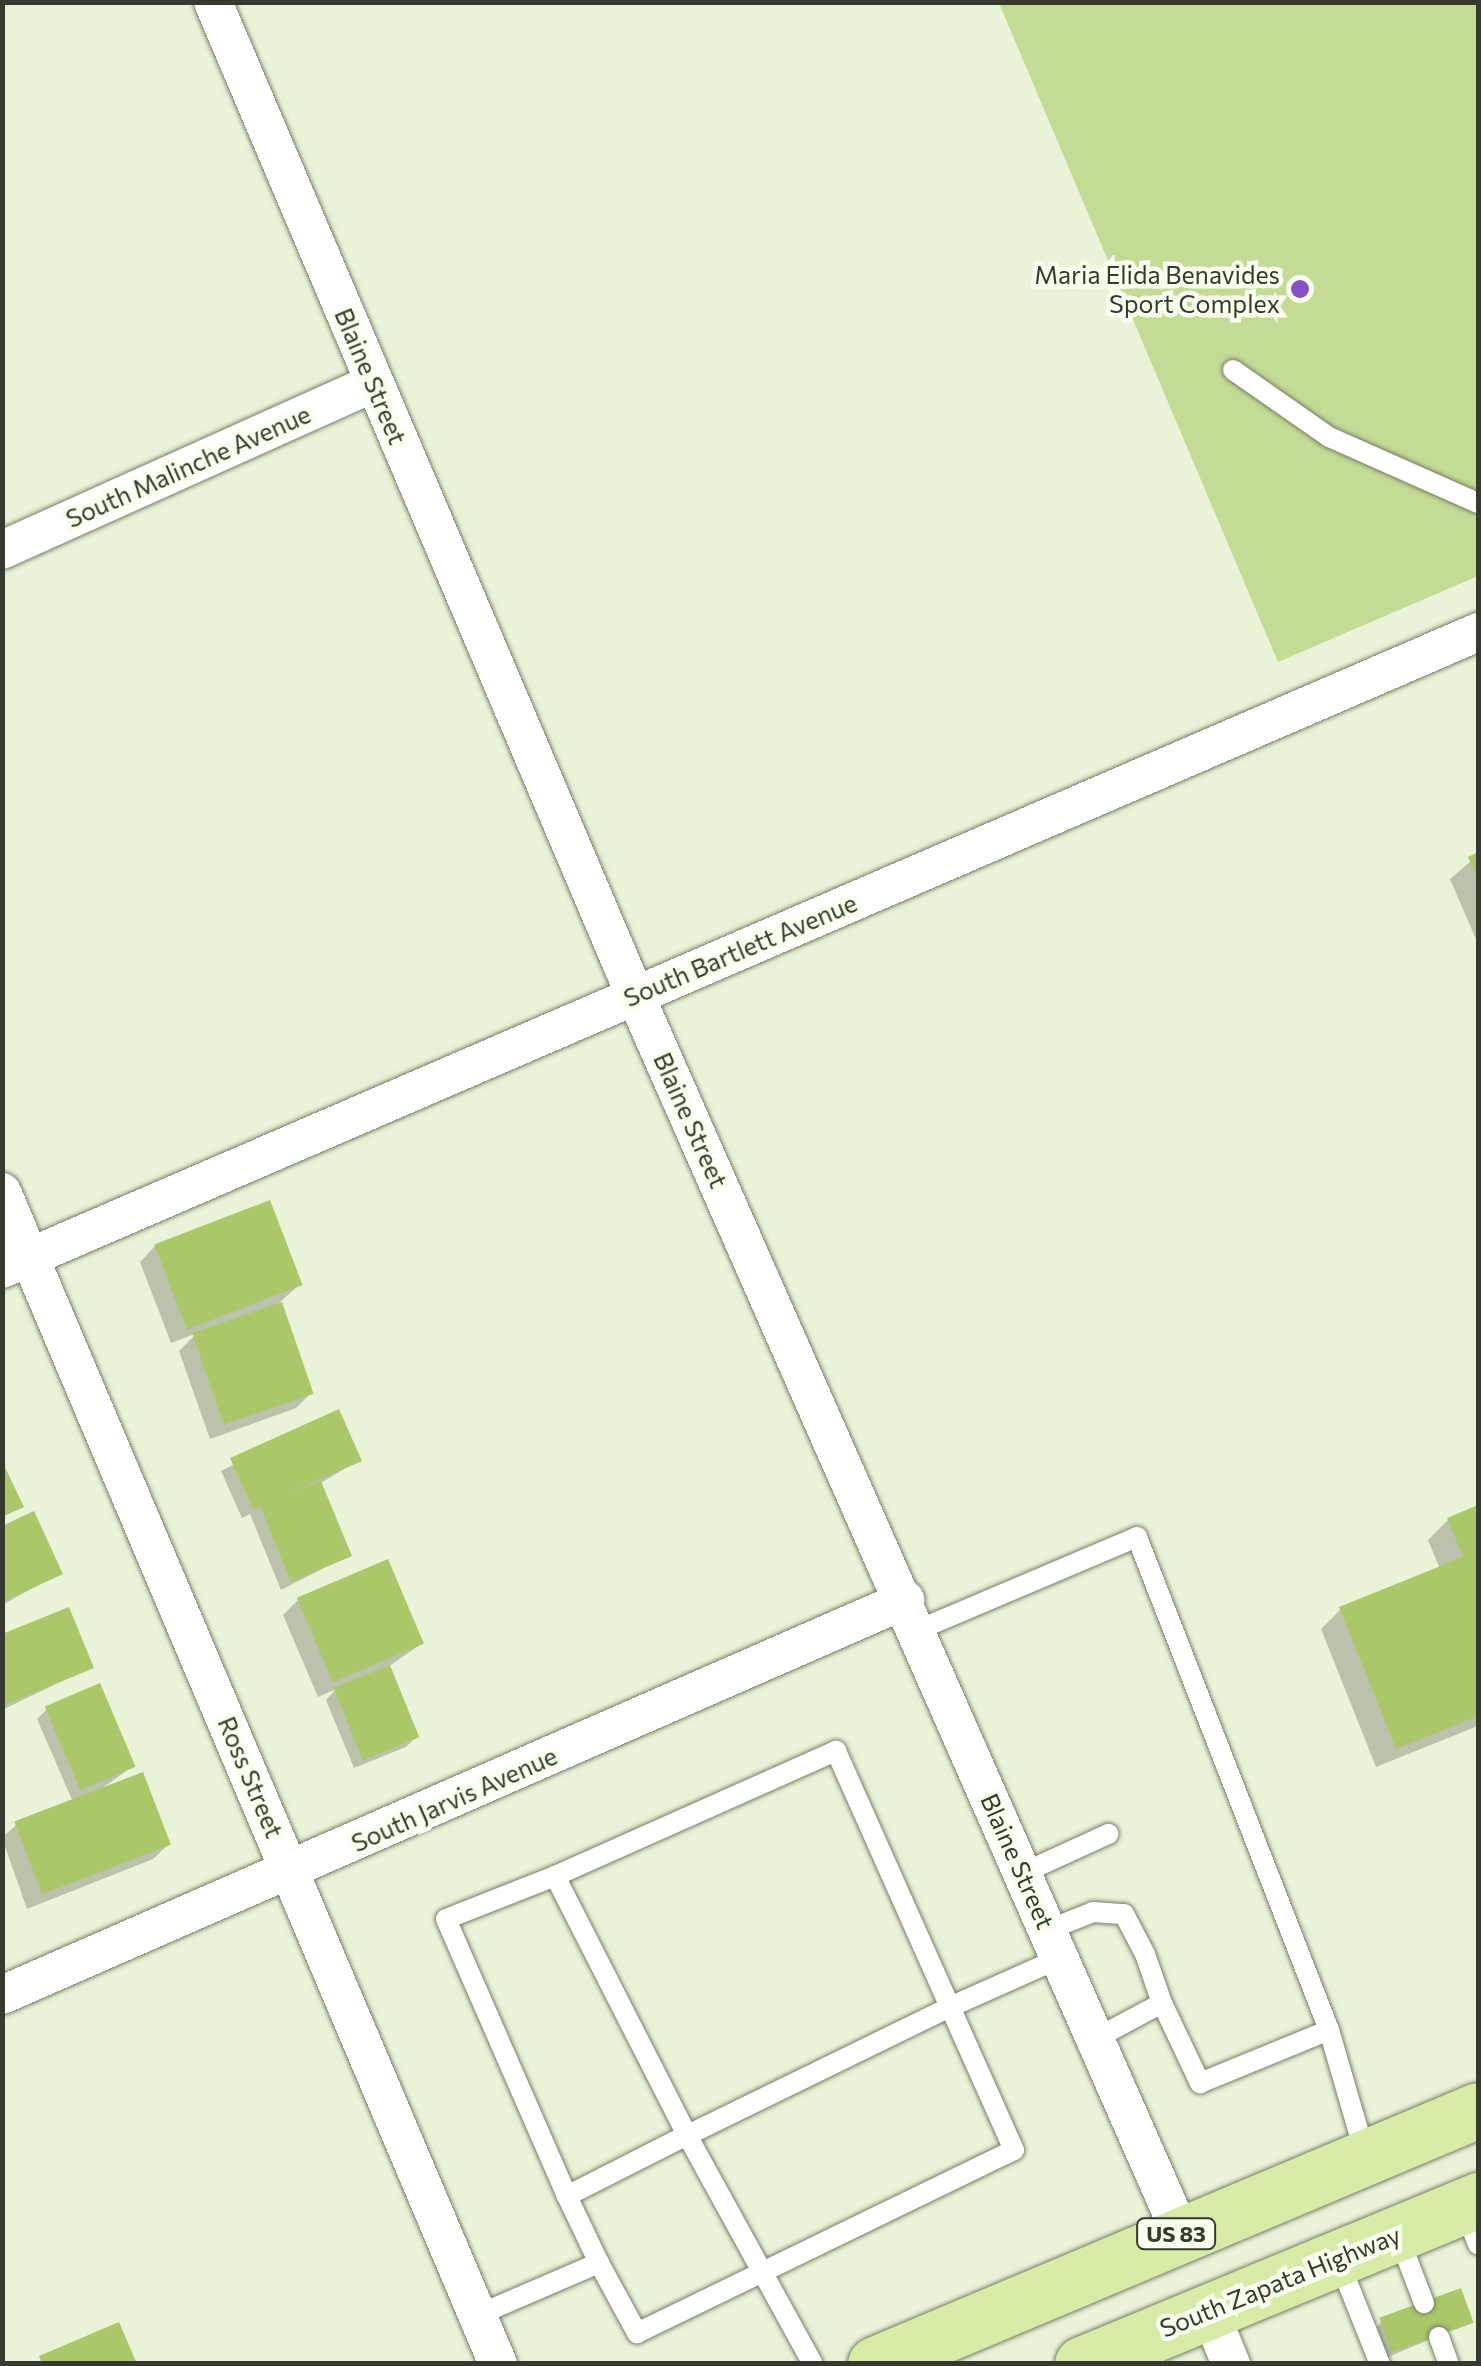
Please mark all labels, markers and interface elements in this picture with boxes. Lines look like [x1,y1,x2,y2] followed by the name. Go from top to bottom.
[1034,260,1280,319] place label: Maria Elida Benavides Sport Complex
[1289,278,1311,300] marker: Maria Elida Benavides Sport Complex
[329,303,413,449] street label: Blaine Street
[61,398,315,534] street label: South Malinche Avenue
[619,887,861,1013] street label: South Bartlett Avenue
[648,1048,734,1192] street label: Blaine Street
[212,1712,290,1842] street label: Ross Street
[346,1740,562,1858] street label: South Jarvis Avenue
[975,1789,1061,1933] street label: Blaine Street
[1136,2217,1216,2251] road number: US 83
[1155,2219,1405,2343] street label: South Zapata Highway

